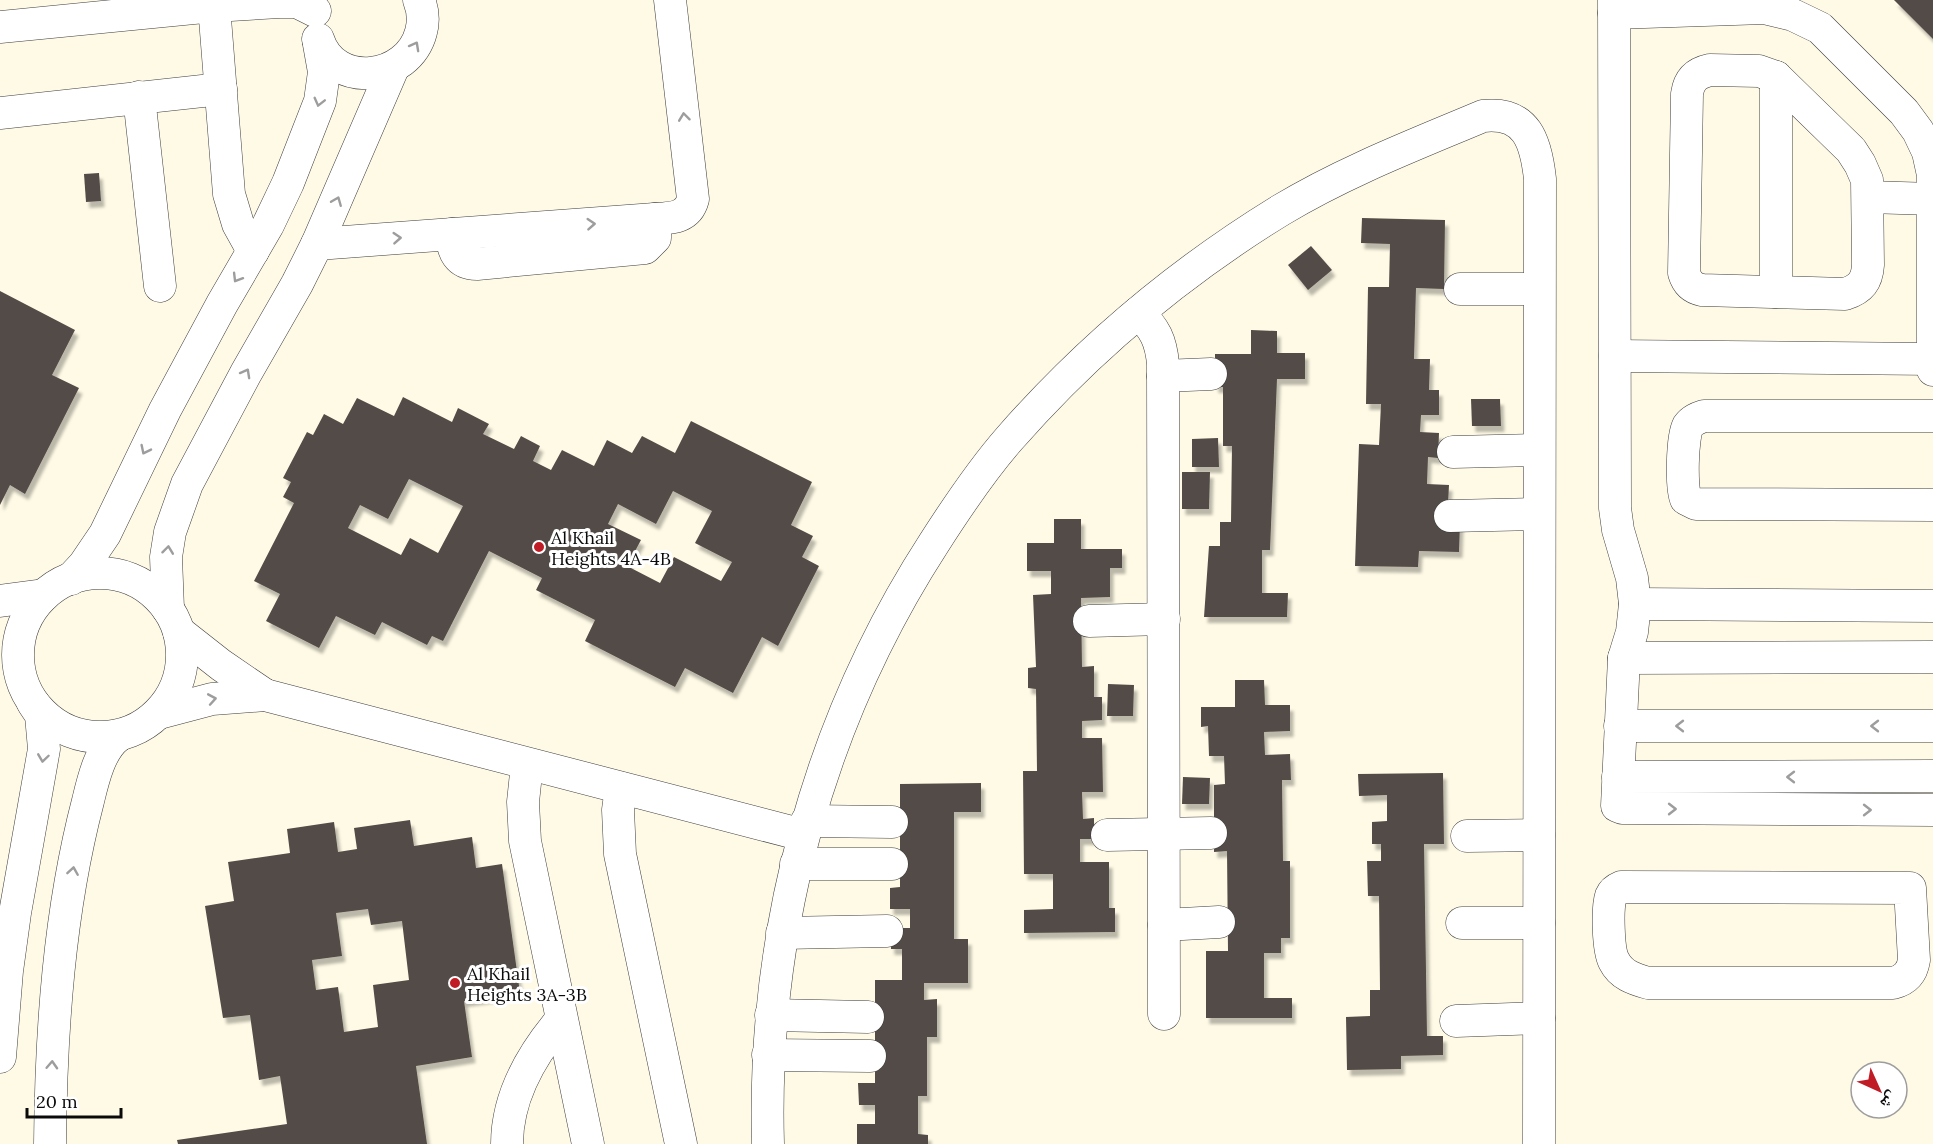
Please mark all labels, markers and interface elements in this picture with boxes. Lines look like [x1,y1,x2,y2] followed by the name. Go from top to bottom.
[408,41,419,52] one-way arrow
[314,97,327,107] one-way arrow
[678,112,690,121] one-way arrow
[330,196,342,207] one-way arrow
[586,218,596,231] one-way arrow
[392,232,401,245] one-way arrow
[233,272,245,282] one-way arrow
[239,369,250,379] one-way arrow
[141,443,152,454] one-way arrow
[550,526,671,570] place label: Al Khail Heights 4A-4B
[532,540,546,554] marker: Al Khail Heights 4A-4B
[161,546,173,555] one-way arrow
[206,693,216,706] one-way arrow
[1675,720,1684,732] one-way arrow
[1870,720,1879,732] one-way arrow
[37,753,49,762] one-way arrow
[1786,771,1795,783] one-way arrow
[1668,803,1677,815] one-way arrow
[1863,804,1872,816] one-way arrow
[67,866,79,875] one-way arrow
[466,962,587,1006] place label: Al Khail Heights 3A-3B
[448,976,462,990] marker: Al Khail Heights 3A-3B
[45,1060,58,1069] one-way arrow
[1849,1060,1909,1120] north arrow
[27,1081,122,1119] scale bar
[1877,1088,1903,1114] text: ش
[36,1090,78,1113] text: 20 m

